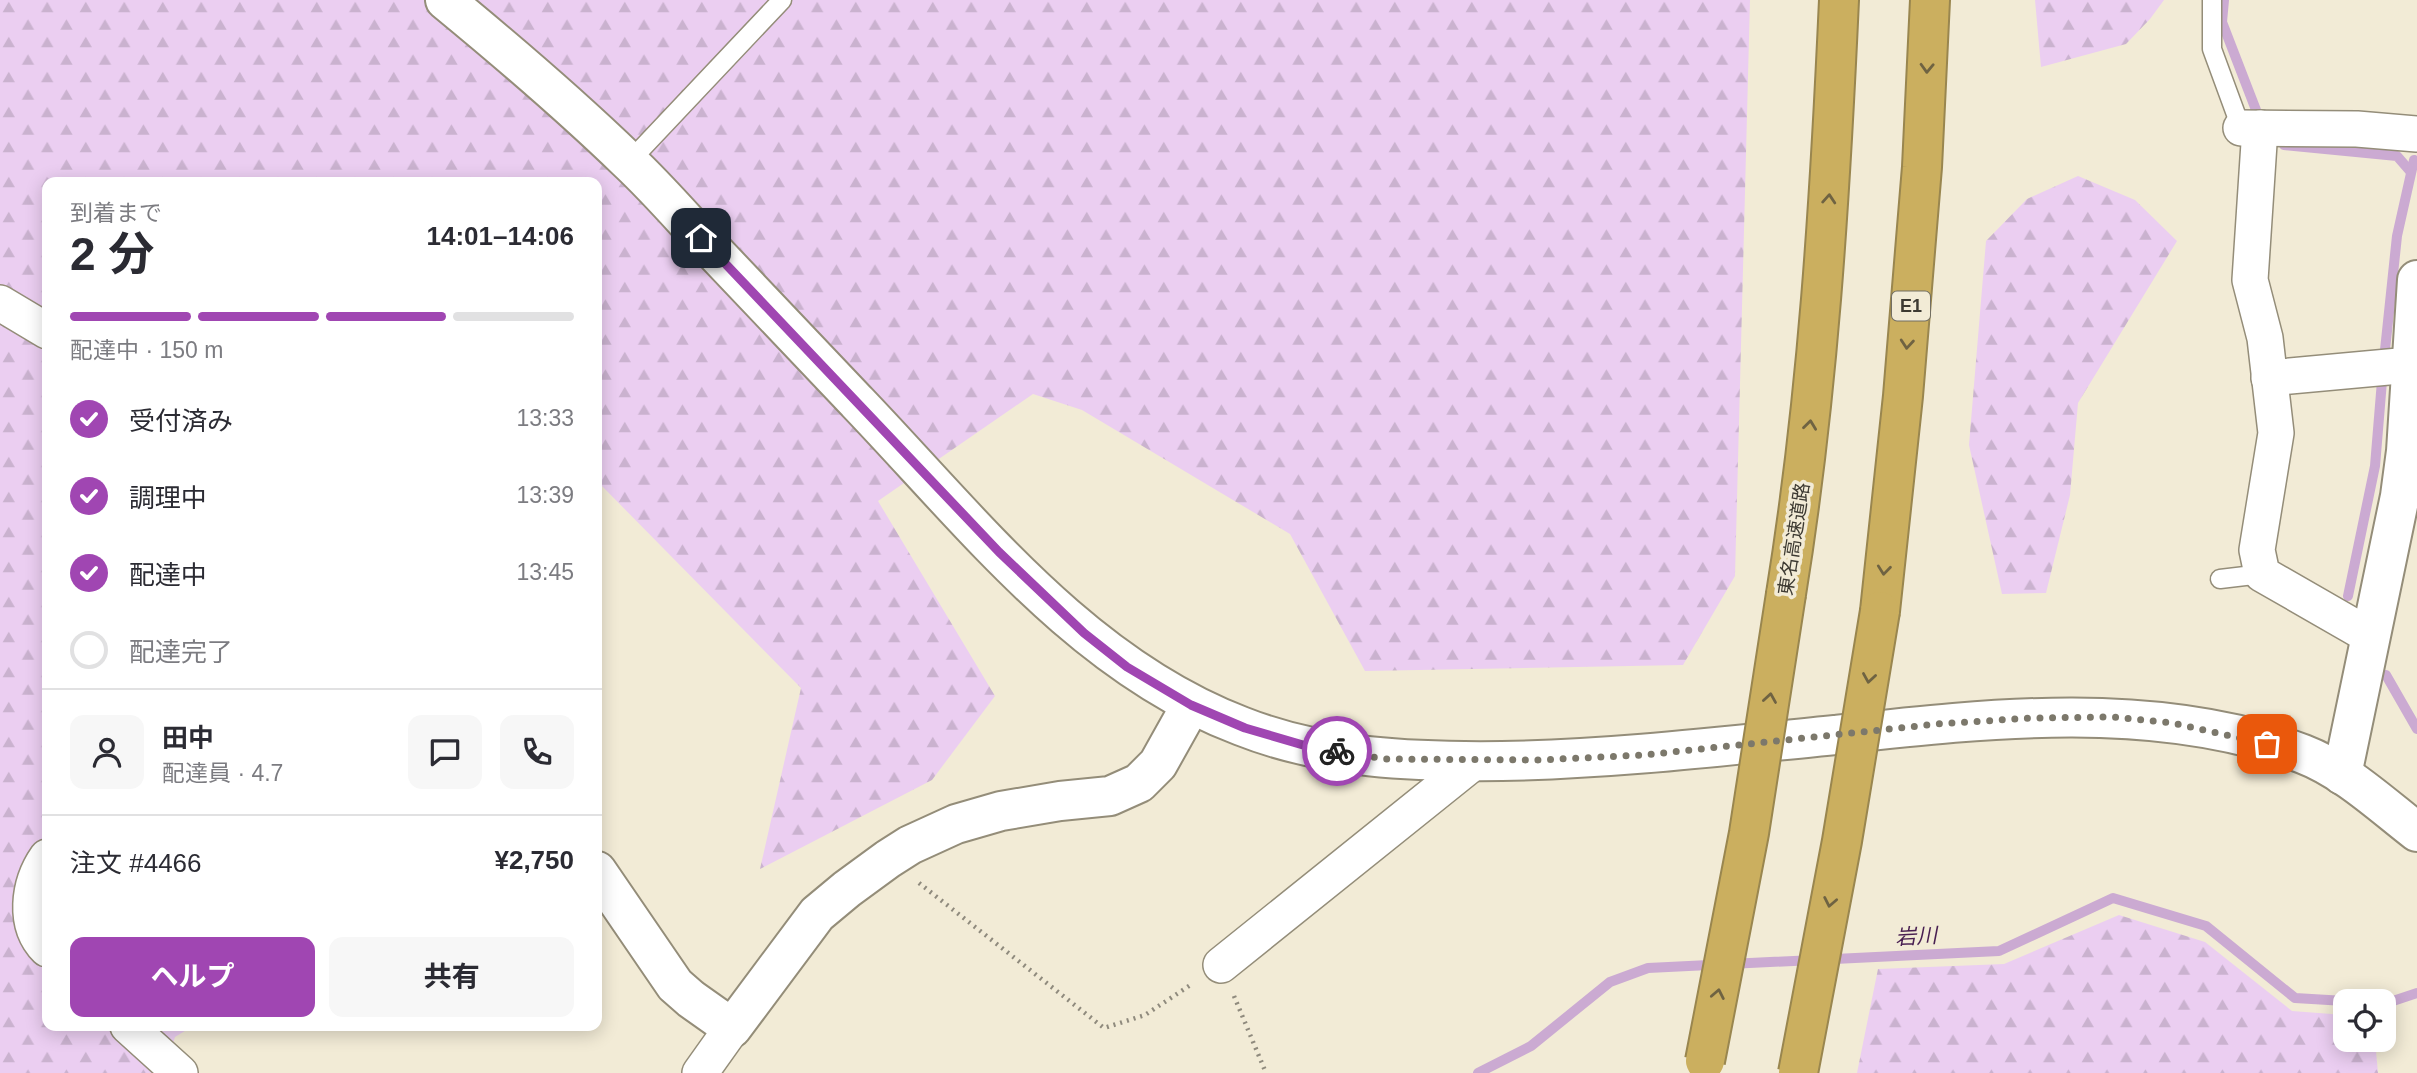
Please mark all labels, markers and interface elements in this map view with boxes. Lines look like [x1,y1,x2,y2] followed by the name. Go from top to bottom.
[1919,63,1934,74] one-way arrow
[1821,193,1836,204] one-way arrow
[70,200,162,226] text: 到着まで
[671,208,731,268] pin
[682,219,720,257] icon: home
[427,221,574,251] text: 14:01–14:06
[70,228,154,280] text: 2 分
[1892,292,1930,320] road number: E1
[70,337,223,363] text: 配達中 · 150 m
[1900,339,1915,350] one-way arrow
[70,400,108,438] icon: check
[516,405,574,431] text: 13:33
[129,406,233,436] text: 受付済み
[1802,419,1817,430] one-way arrow
[70,477,108,515] icon: check
[1775,481,1813,597] street label: 東名高速道路
[516,482,574,508] text: 13:39
[129,483,207,513] text: 調理中
[70,554,108,592] icon: check
[516,559,574,585] text: 13:45
[129,560,207,590] text: 配達中
[1877,565,1892,576] one-way arrow
[129,637,233,667] text: 配達完了
[1862,672,1877,684] one-way arrow
[1762,692,1777,704] one-way arrow
[2237,714,2297,774] pin
[70,715,144,789] button: person
[408,715,482,789] button: chat
[500,715,574,789] button: phone
[1302,716,1372,786] courier
[162,723,214,753] text: 田中
[2248,725,2286,763] icon: bag
[1318,732,1356,770] icon: bike
[162,760,283,786] text: 配達員 · 4.7
[494,845,574,875] text: ¥2,750
[70,848,202,878] text: 注文 #4466
[1823,896,1838,908] one-way arrow
[1894,923,1940,949] water label: 岩川
[70,937,315,1017] button: ヘルプ
[329,937,574,1017] button: 共有
[1709,988,1724,1000] one-way arrow
[2333,989,2396,1052] map controls
[2333,989,2396,1052] button: locate

